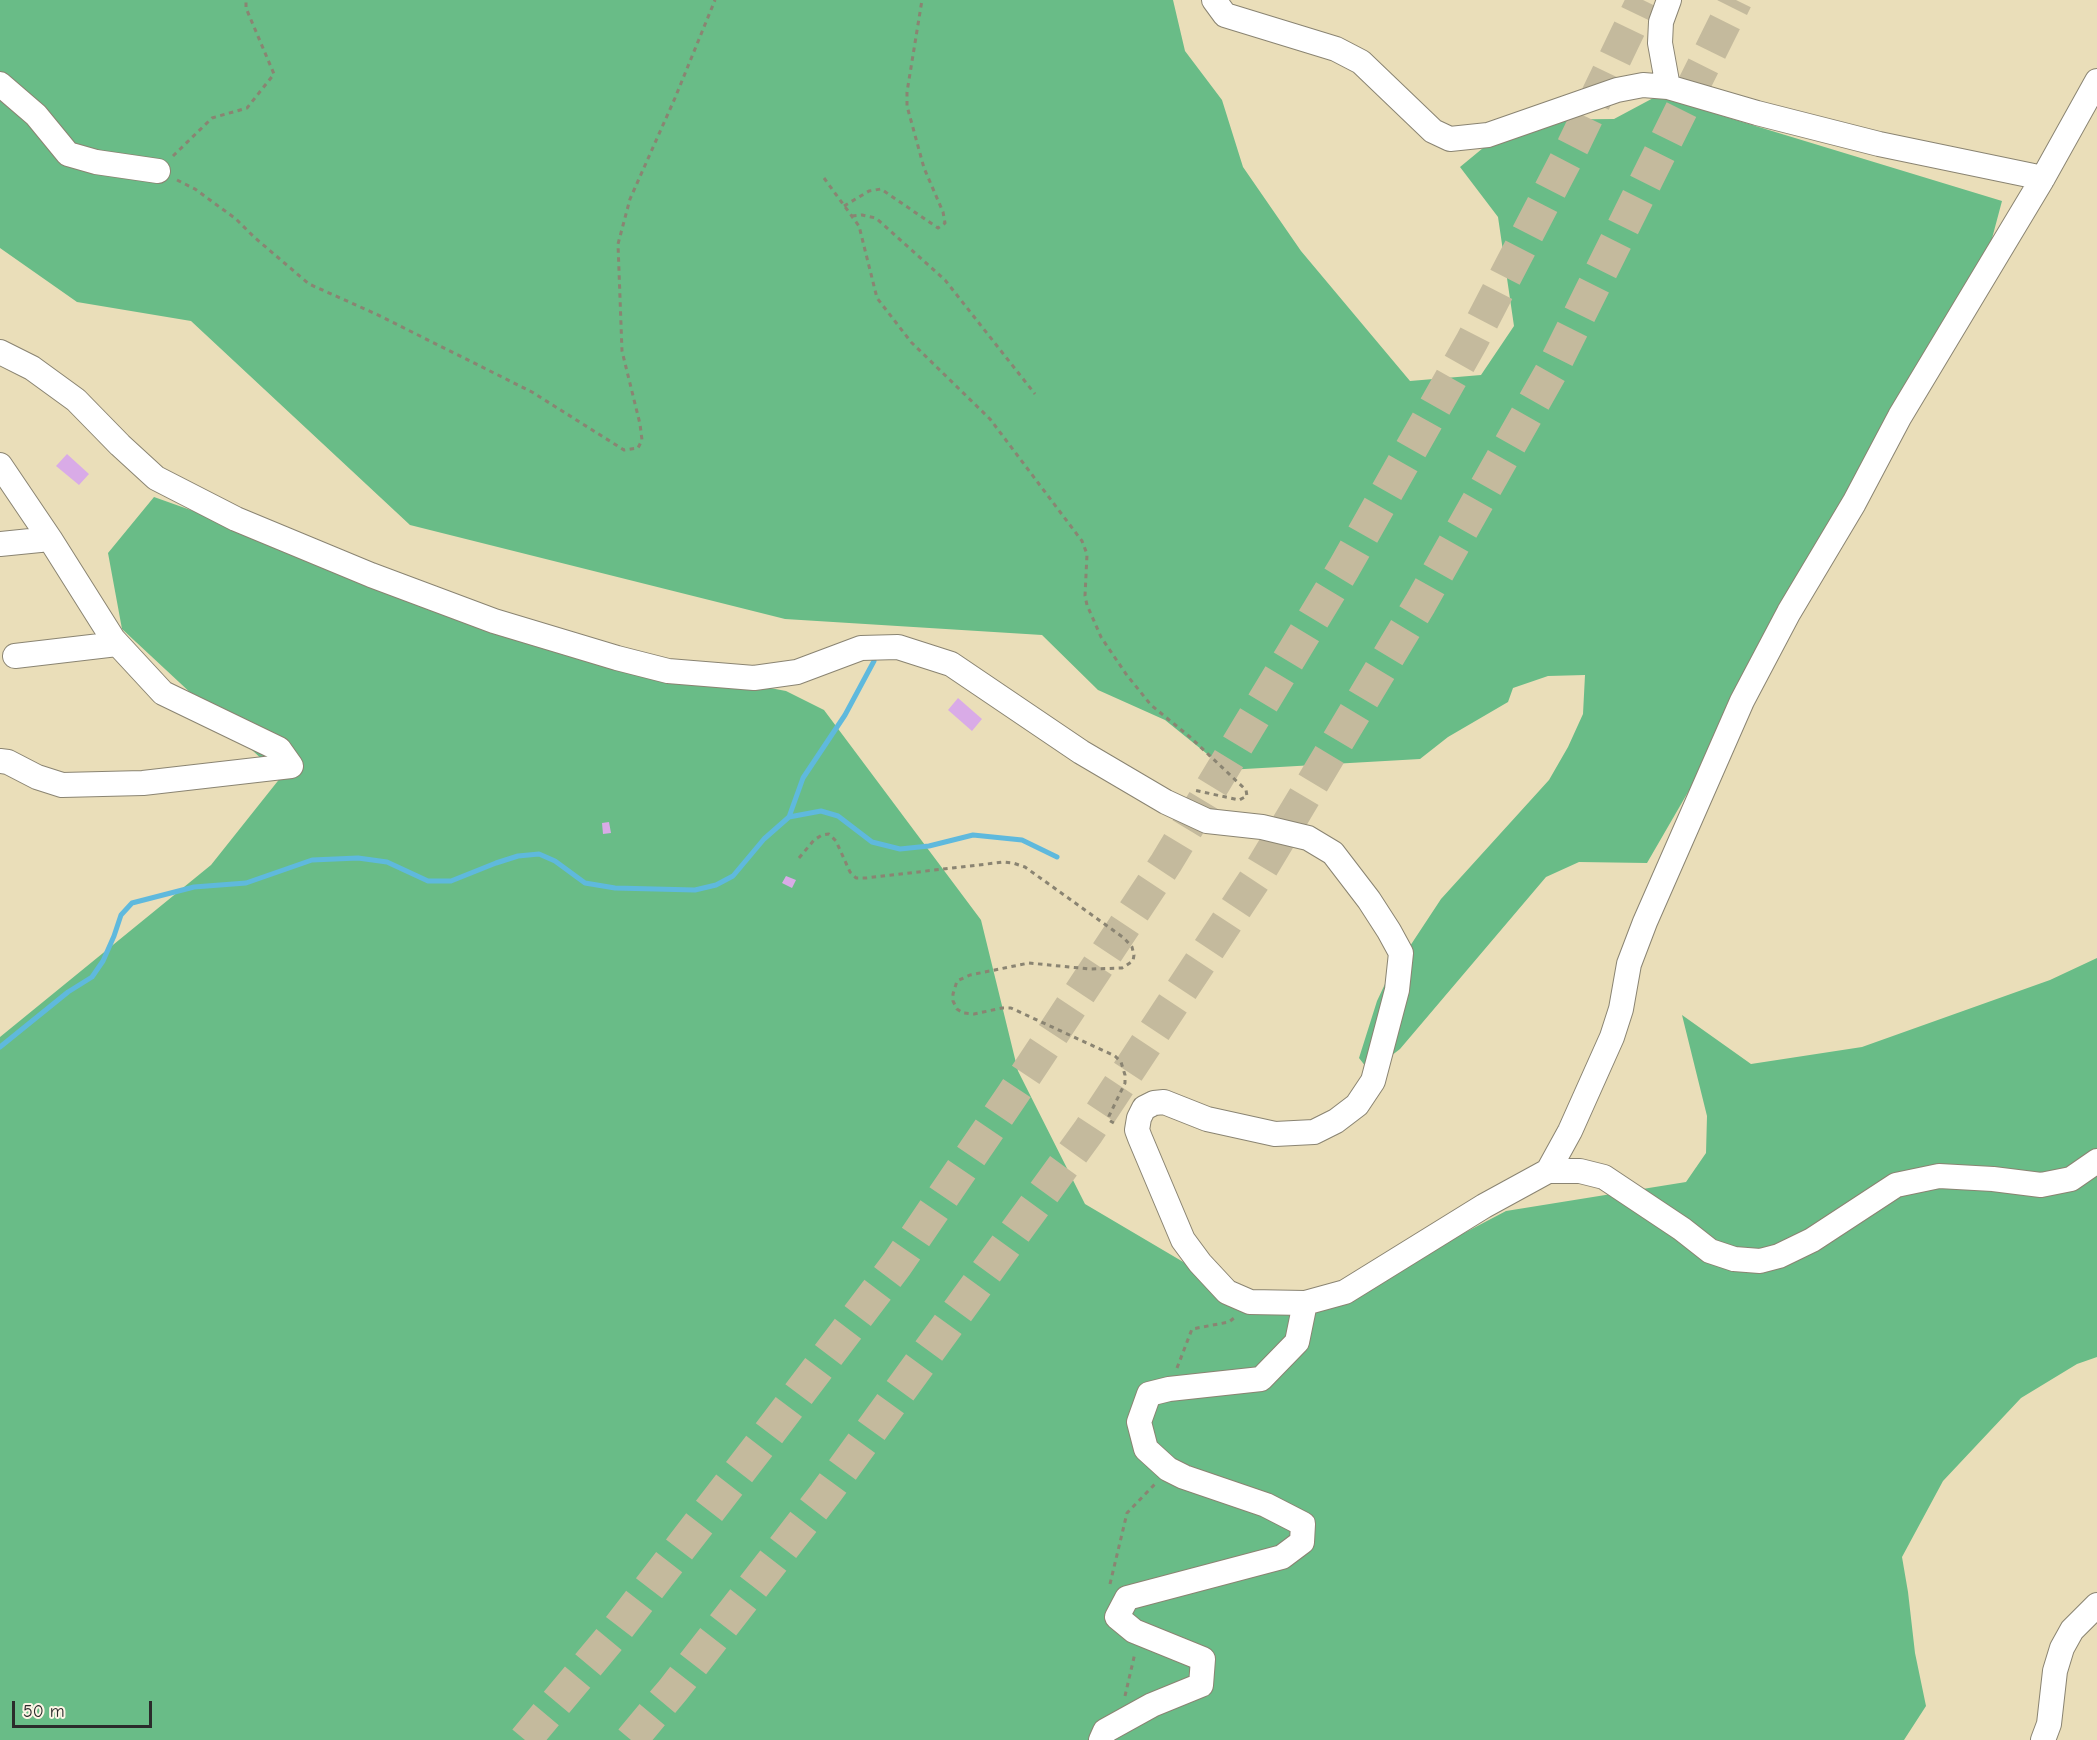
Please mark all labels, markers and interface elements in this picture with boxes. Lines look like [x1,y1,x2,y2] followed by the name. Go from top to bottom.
[15,1689,154,1727] scale bar
[23,1701,65,1722] text: 50 m

